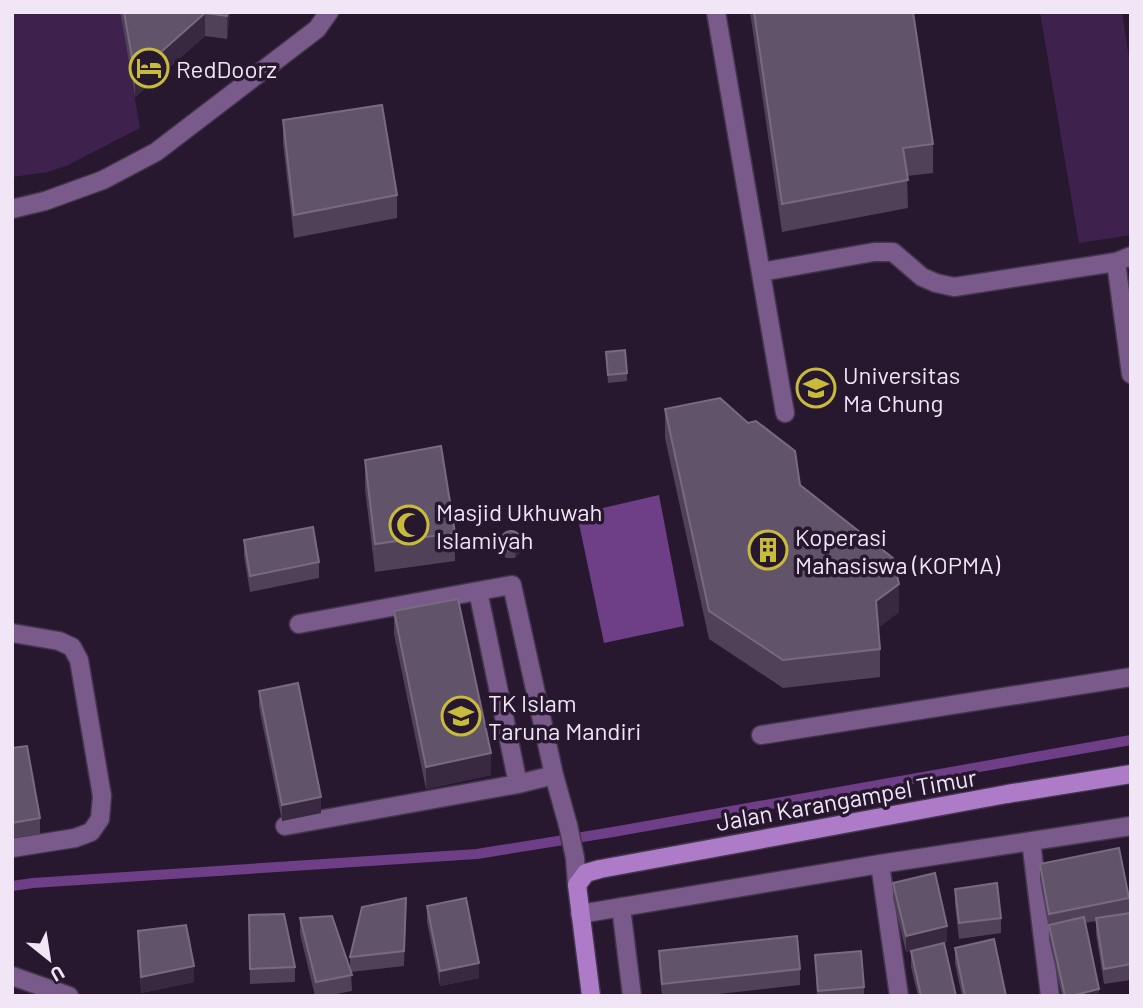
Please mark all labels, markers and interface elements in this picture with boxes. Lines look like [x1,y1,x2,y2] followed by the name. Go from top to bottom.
[128,47,170,89] hotel icon: RedDoorz
[176,54,277,83] place label: RedDoorz
[843,360,960,417] place label: Universitas Ma Chung
[795,367,837,409] school or university icon: Universitas Ma Chung
[436,497,603,554] place label: Masjid Ukhuwah Islamiyah
[388,504,430,546] mosque icon: Masjid Ukhuwah Islamiyah
[795,522,1001,579] place label: Koperasi Mahasiswa (KOPMA)
[747,529,789,571] building icon: Koperasi Mahasiswa (KOPMA)
[488,688,641,745] place label: TK Islam Taruna Mandiri
[440,695,482,737] school or university icon: TK Islam Taruna Mandiri
[713,762,979,836] street label: Jalan Karangampel Timur
[14,924,84,994] north arrow
[47,961,69,987] text: U

